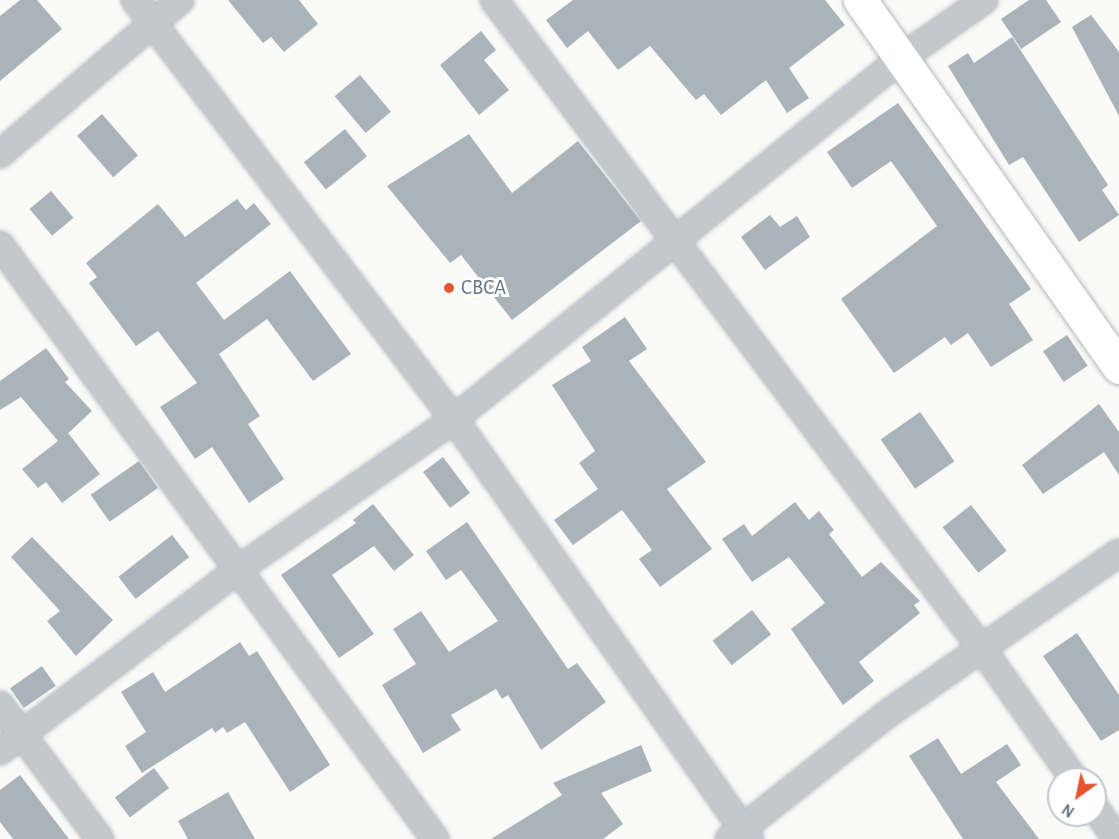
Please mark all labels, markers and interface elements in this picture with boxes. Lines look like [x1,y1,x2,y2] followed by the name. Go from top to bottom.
[461,275,506,301] place label: CBCA
[442,281,456,295] marker: CBCA
[1047,767,1107,827] north arrow
[1059,801,1077,820] text: N

